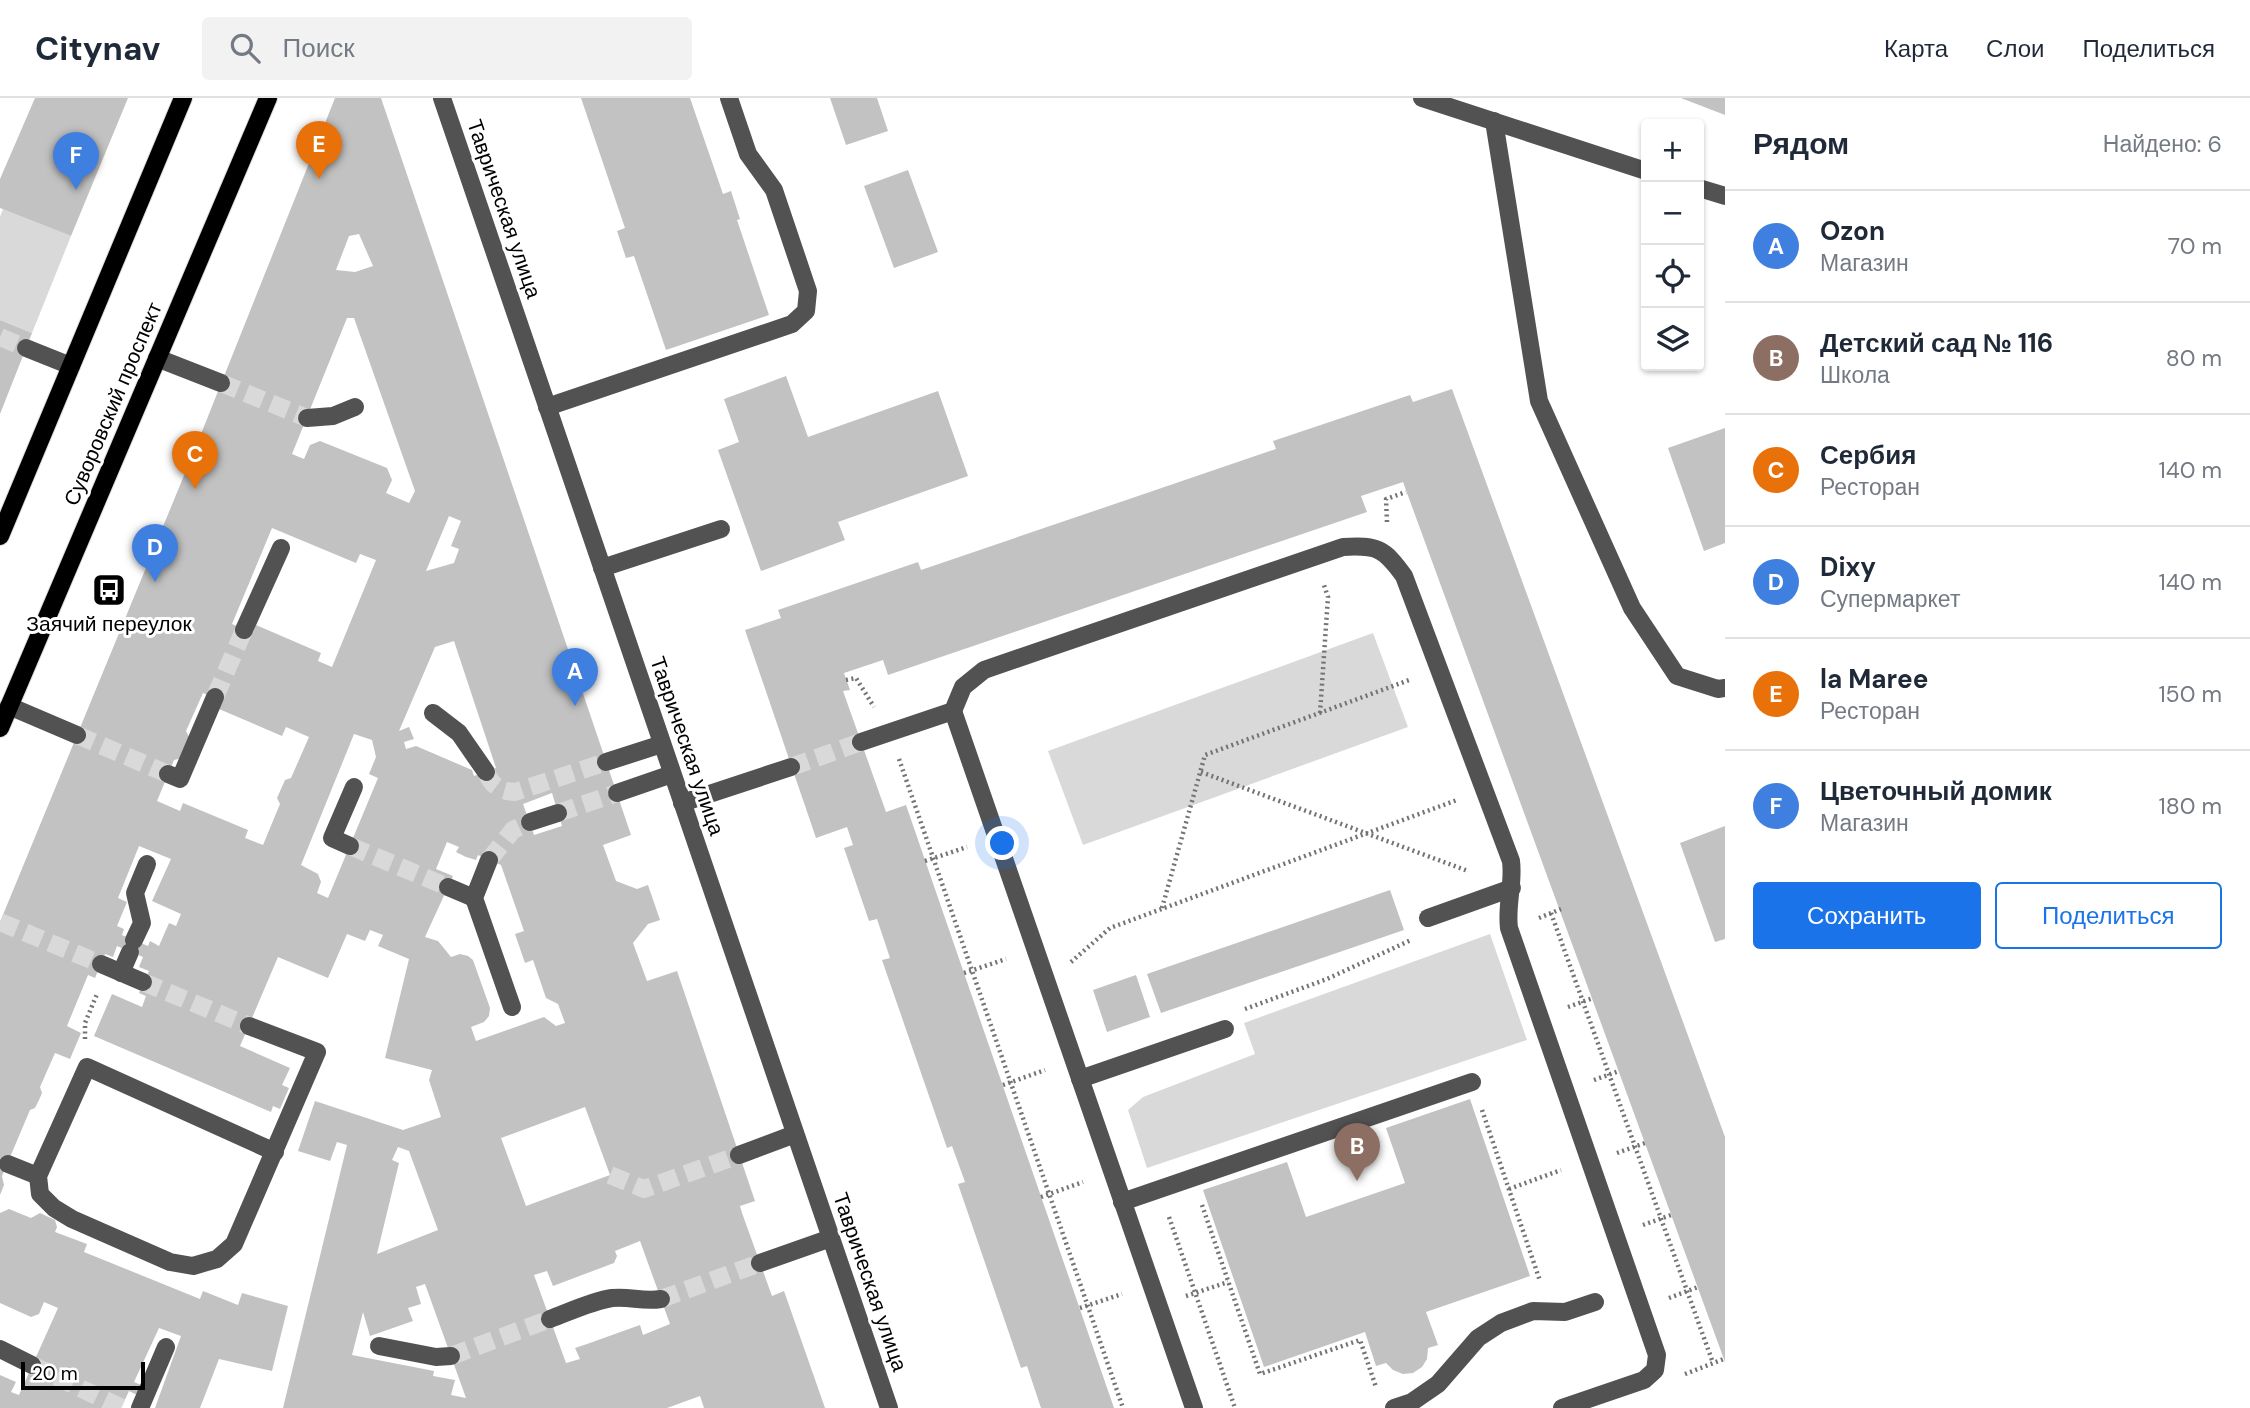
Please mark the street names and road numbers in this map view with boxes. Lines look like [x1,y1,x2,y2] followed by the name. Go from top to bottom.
[460,116,548,302] street label: Таврическая улица
[57,298,169,510] street label: Суворовский проспект
[643,653,731,839] street label: Таврическая улица
[826,1189,914,1375] street label: Таврическая улица

